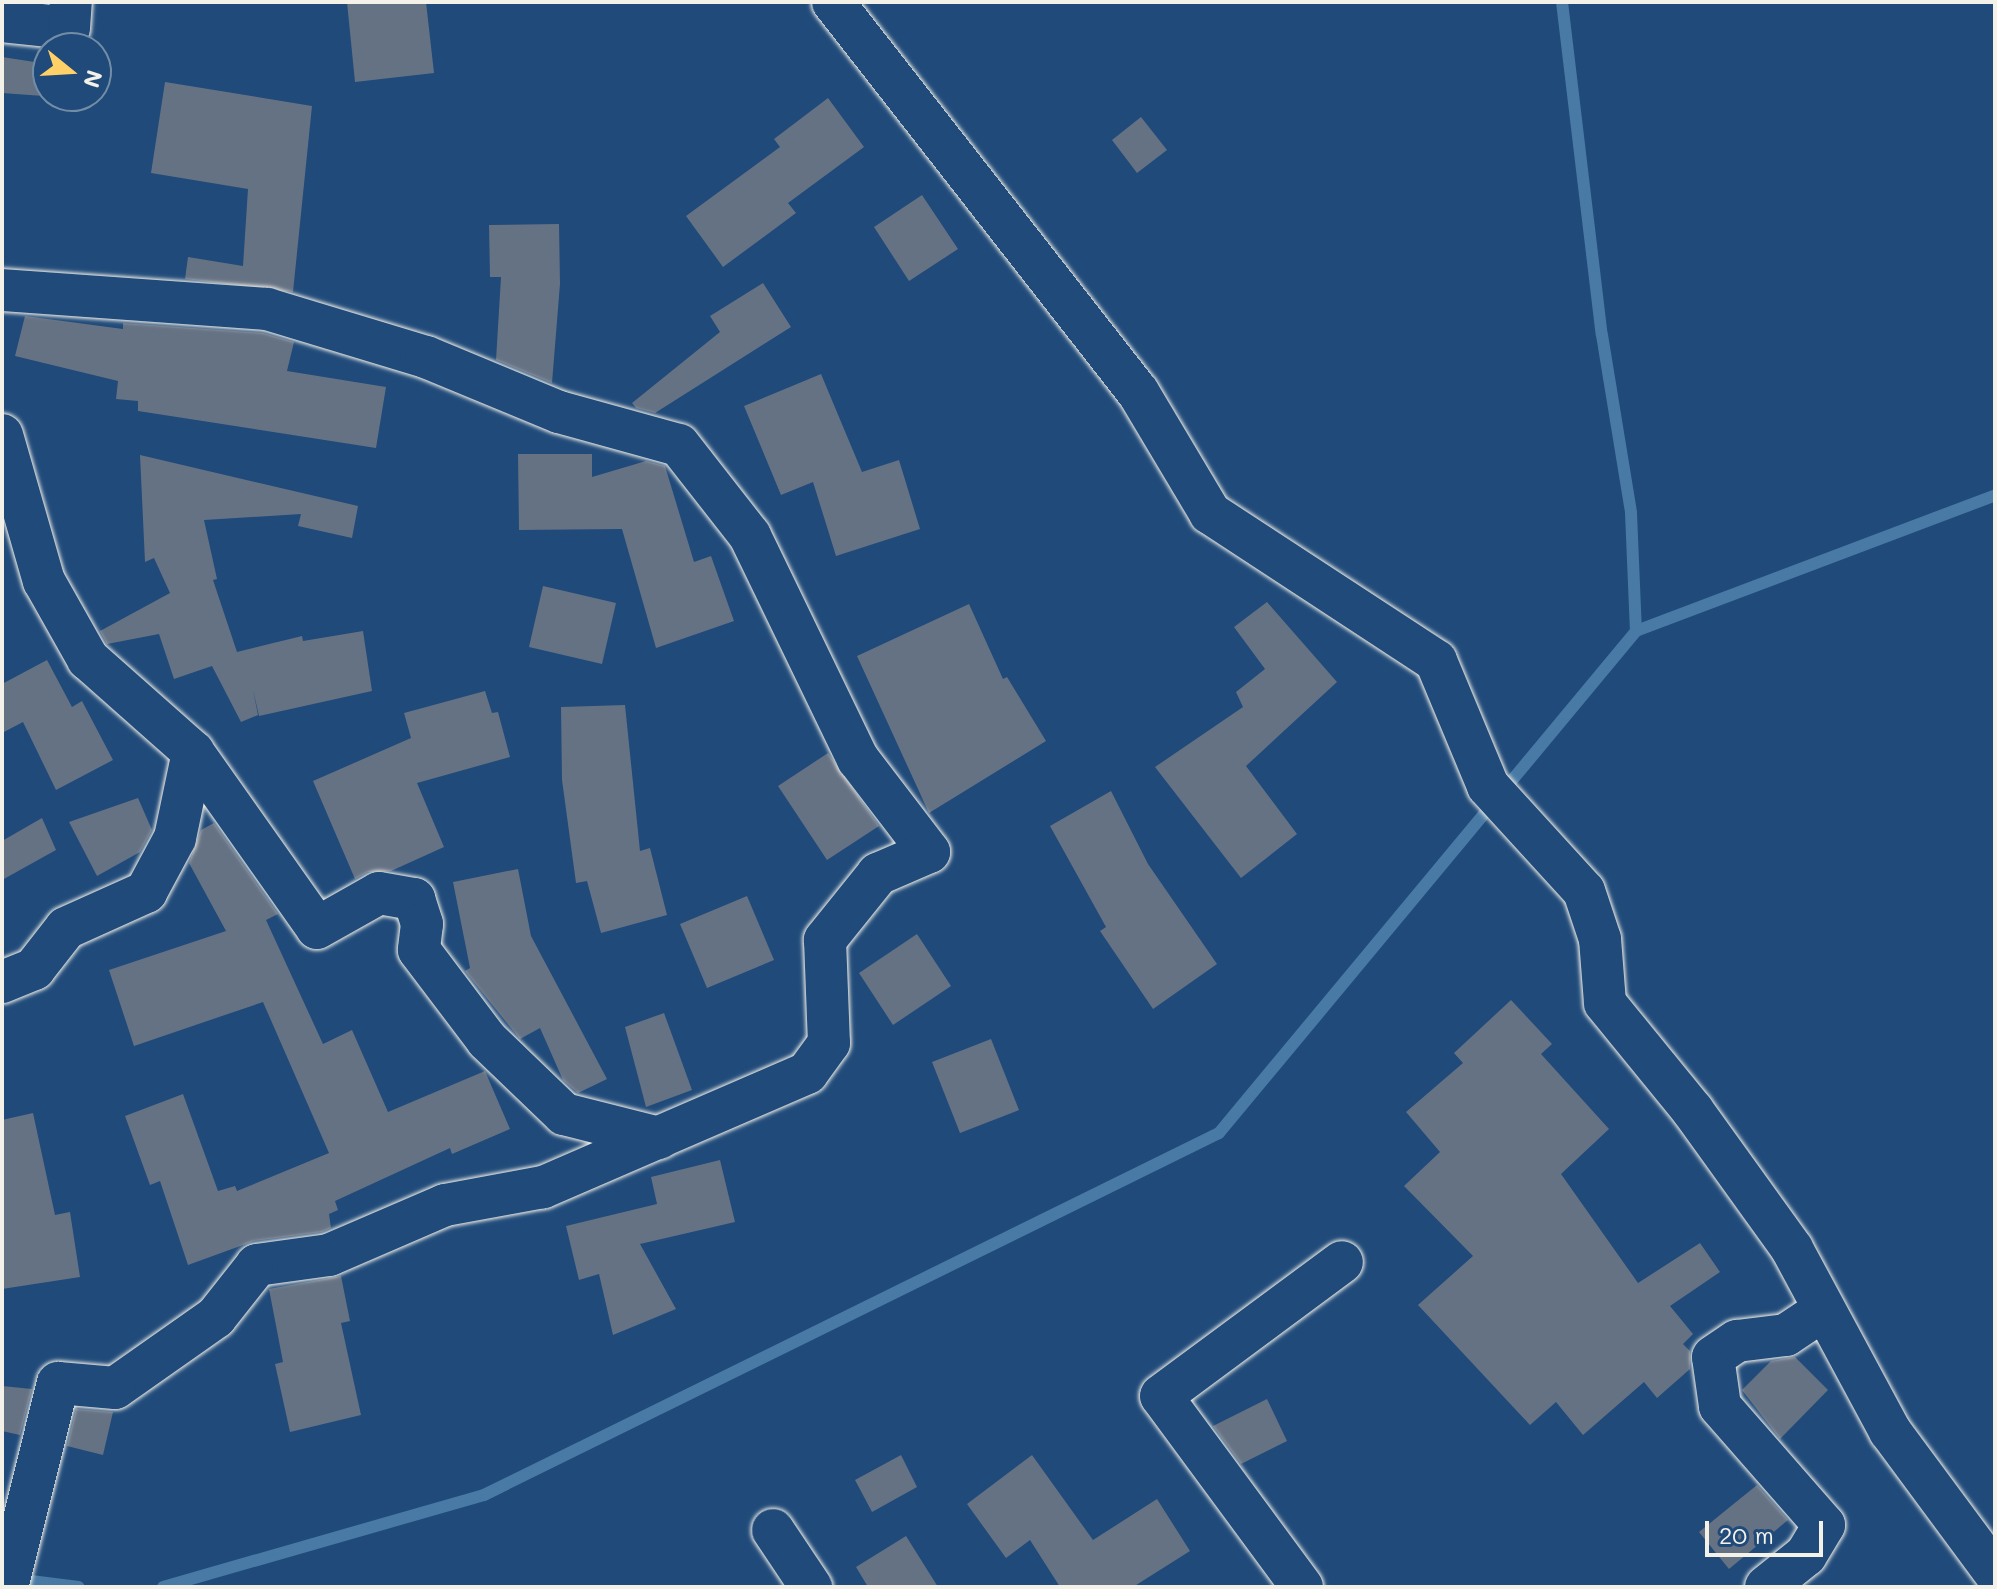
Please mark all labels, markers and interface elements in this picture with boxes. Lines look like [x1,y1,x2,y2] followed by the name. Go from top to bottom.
[32,32,112,112] north arrow
[77,67,110,91] text: N
[1709,1505,1827,1555] scale bar
[1719,1519,1774,1550] text: 20 m

